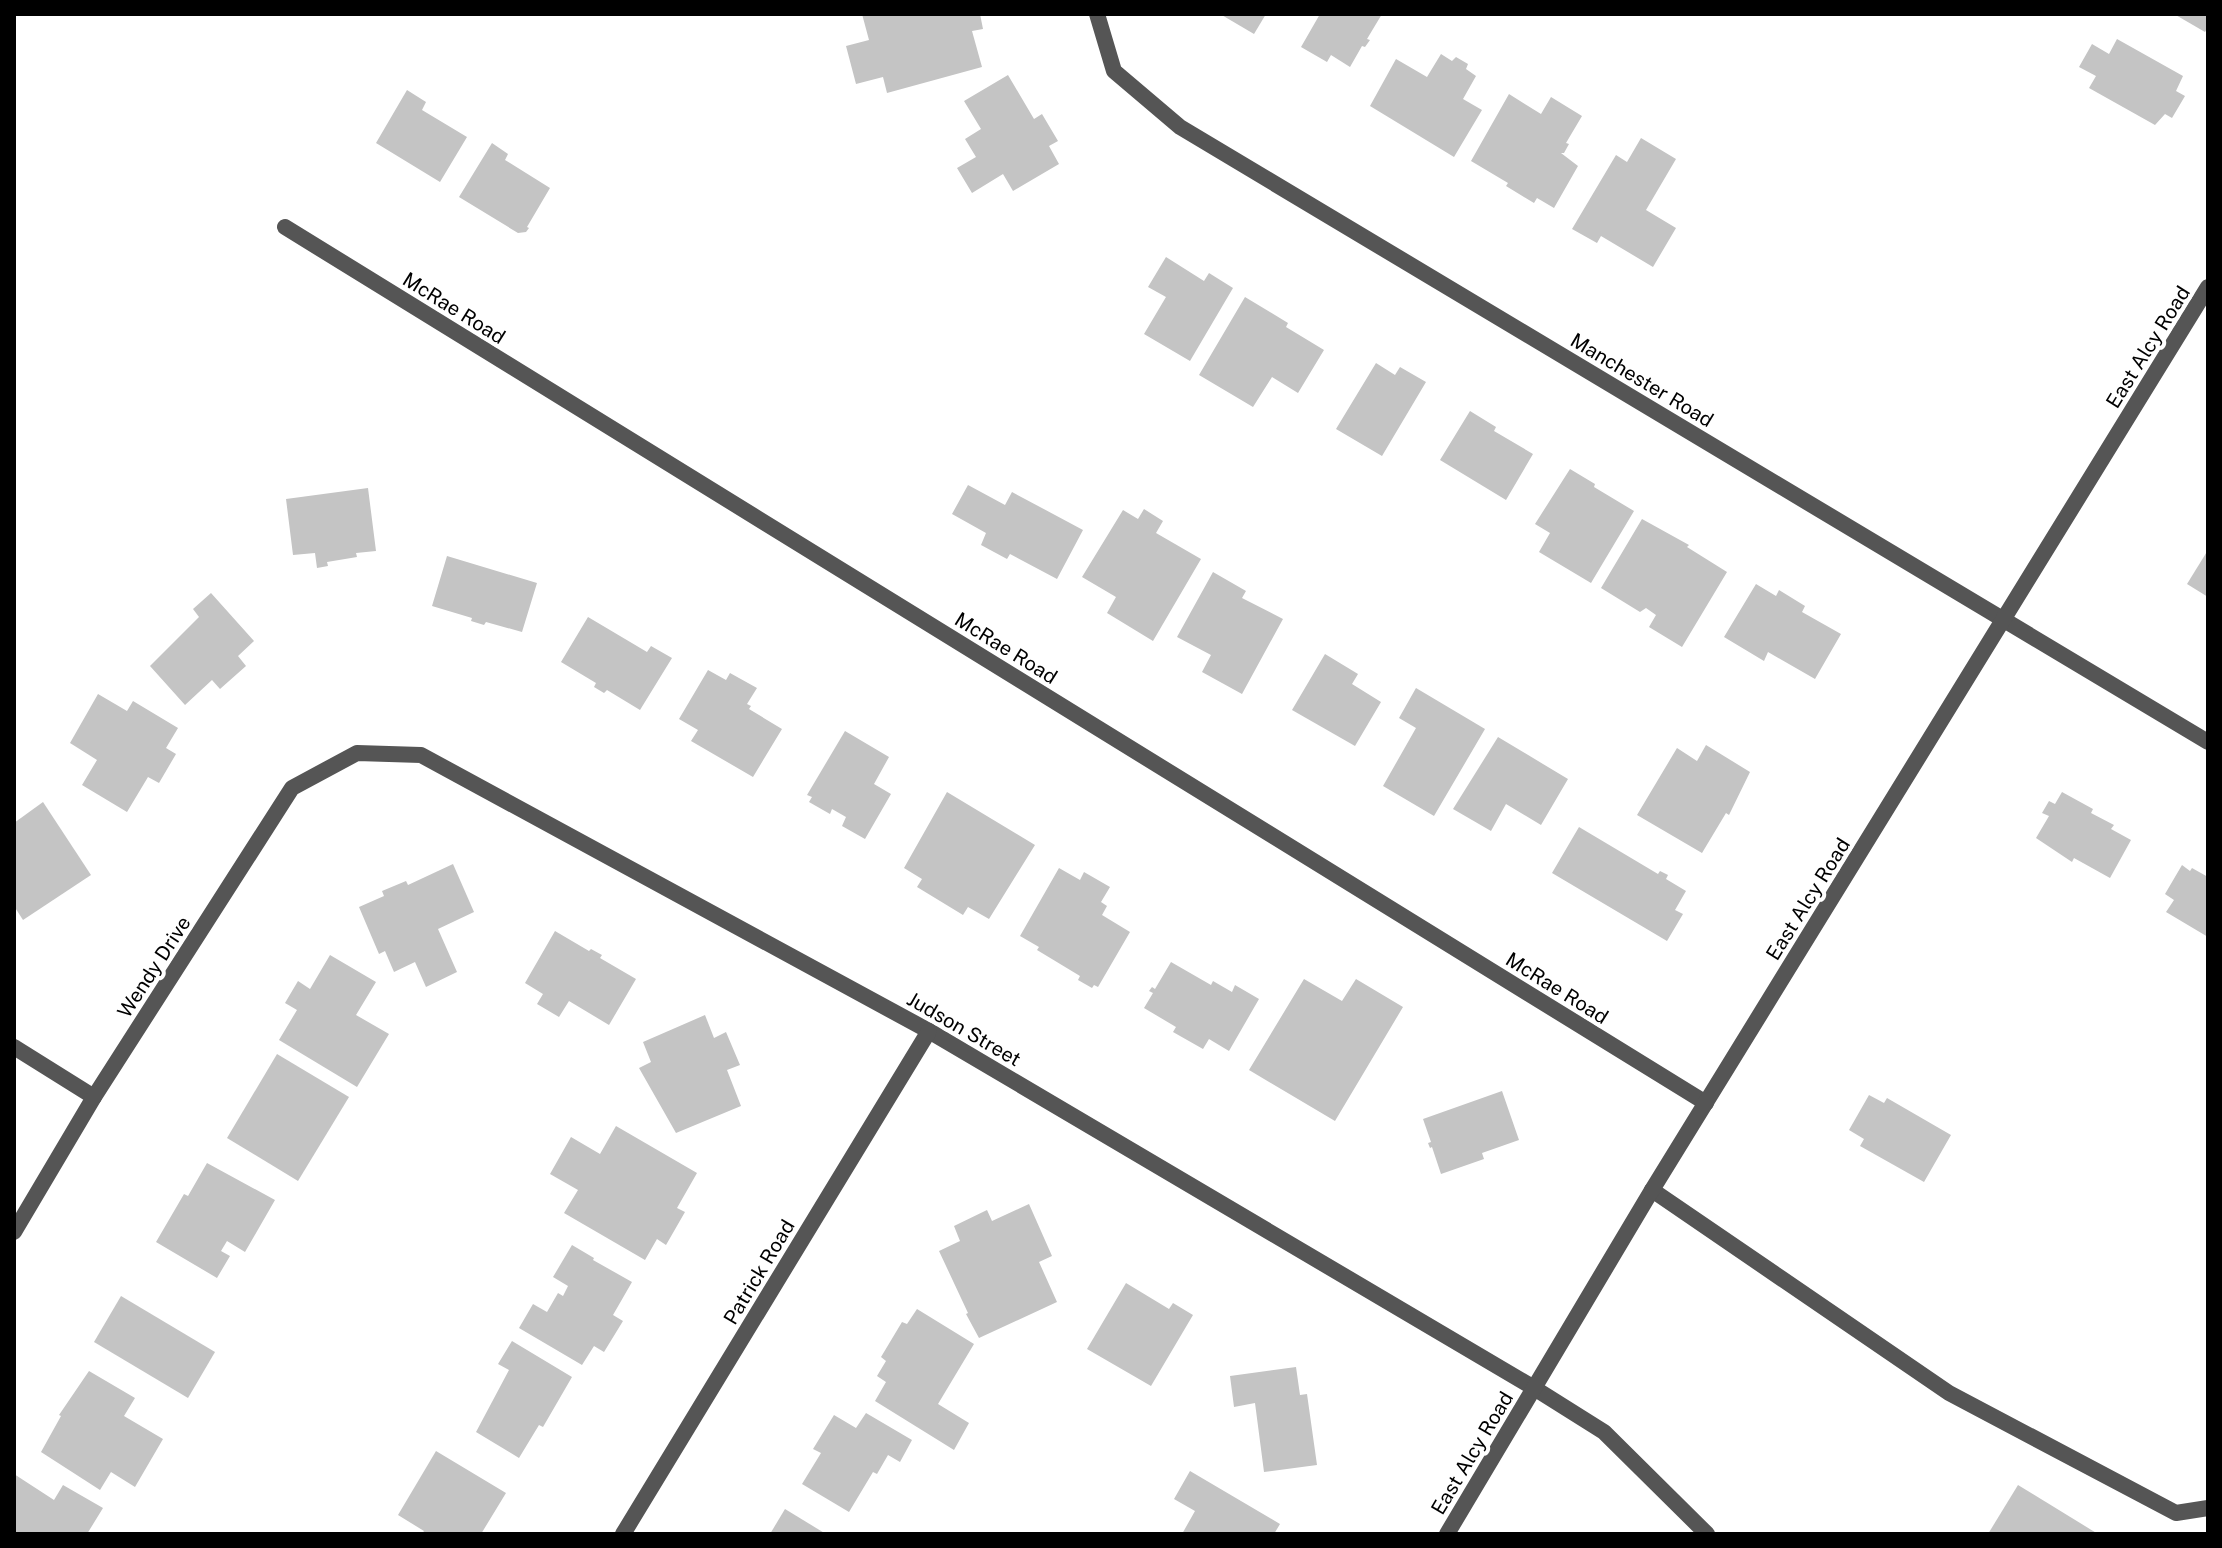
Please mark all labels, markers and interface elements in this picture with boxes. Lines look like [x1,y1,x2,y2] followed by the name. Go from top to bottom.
[398,267,510,349] street label: McRae Road
[2101,282,2195,412] street label: East Alcy Road
[1566,328,1718,432] street label: Manchester Road
[950,607,1062,689] street label: McRae Road
[1761,834,1855,964] street label: East Alcy Road
[112,912,196,1022] street label: Wendy Drive
[1501,947,1613,1029] street label: McRae Road
[903,987,1025,1071] street label: Judson Street
[718,1215,800,1329] street label: Patrick Road
[1426,1387,1518,1519] street label: East Alcy Road

